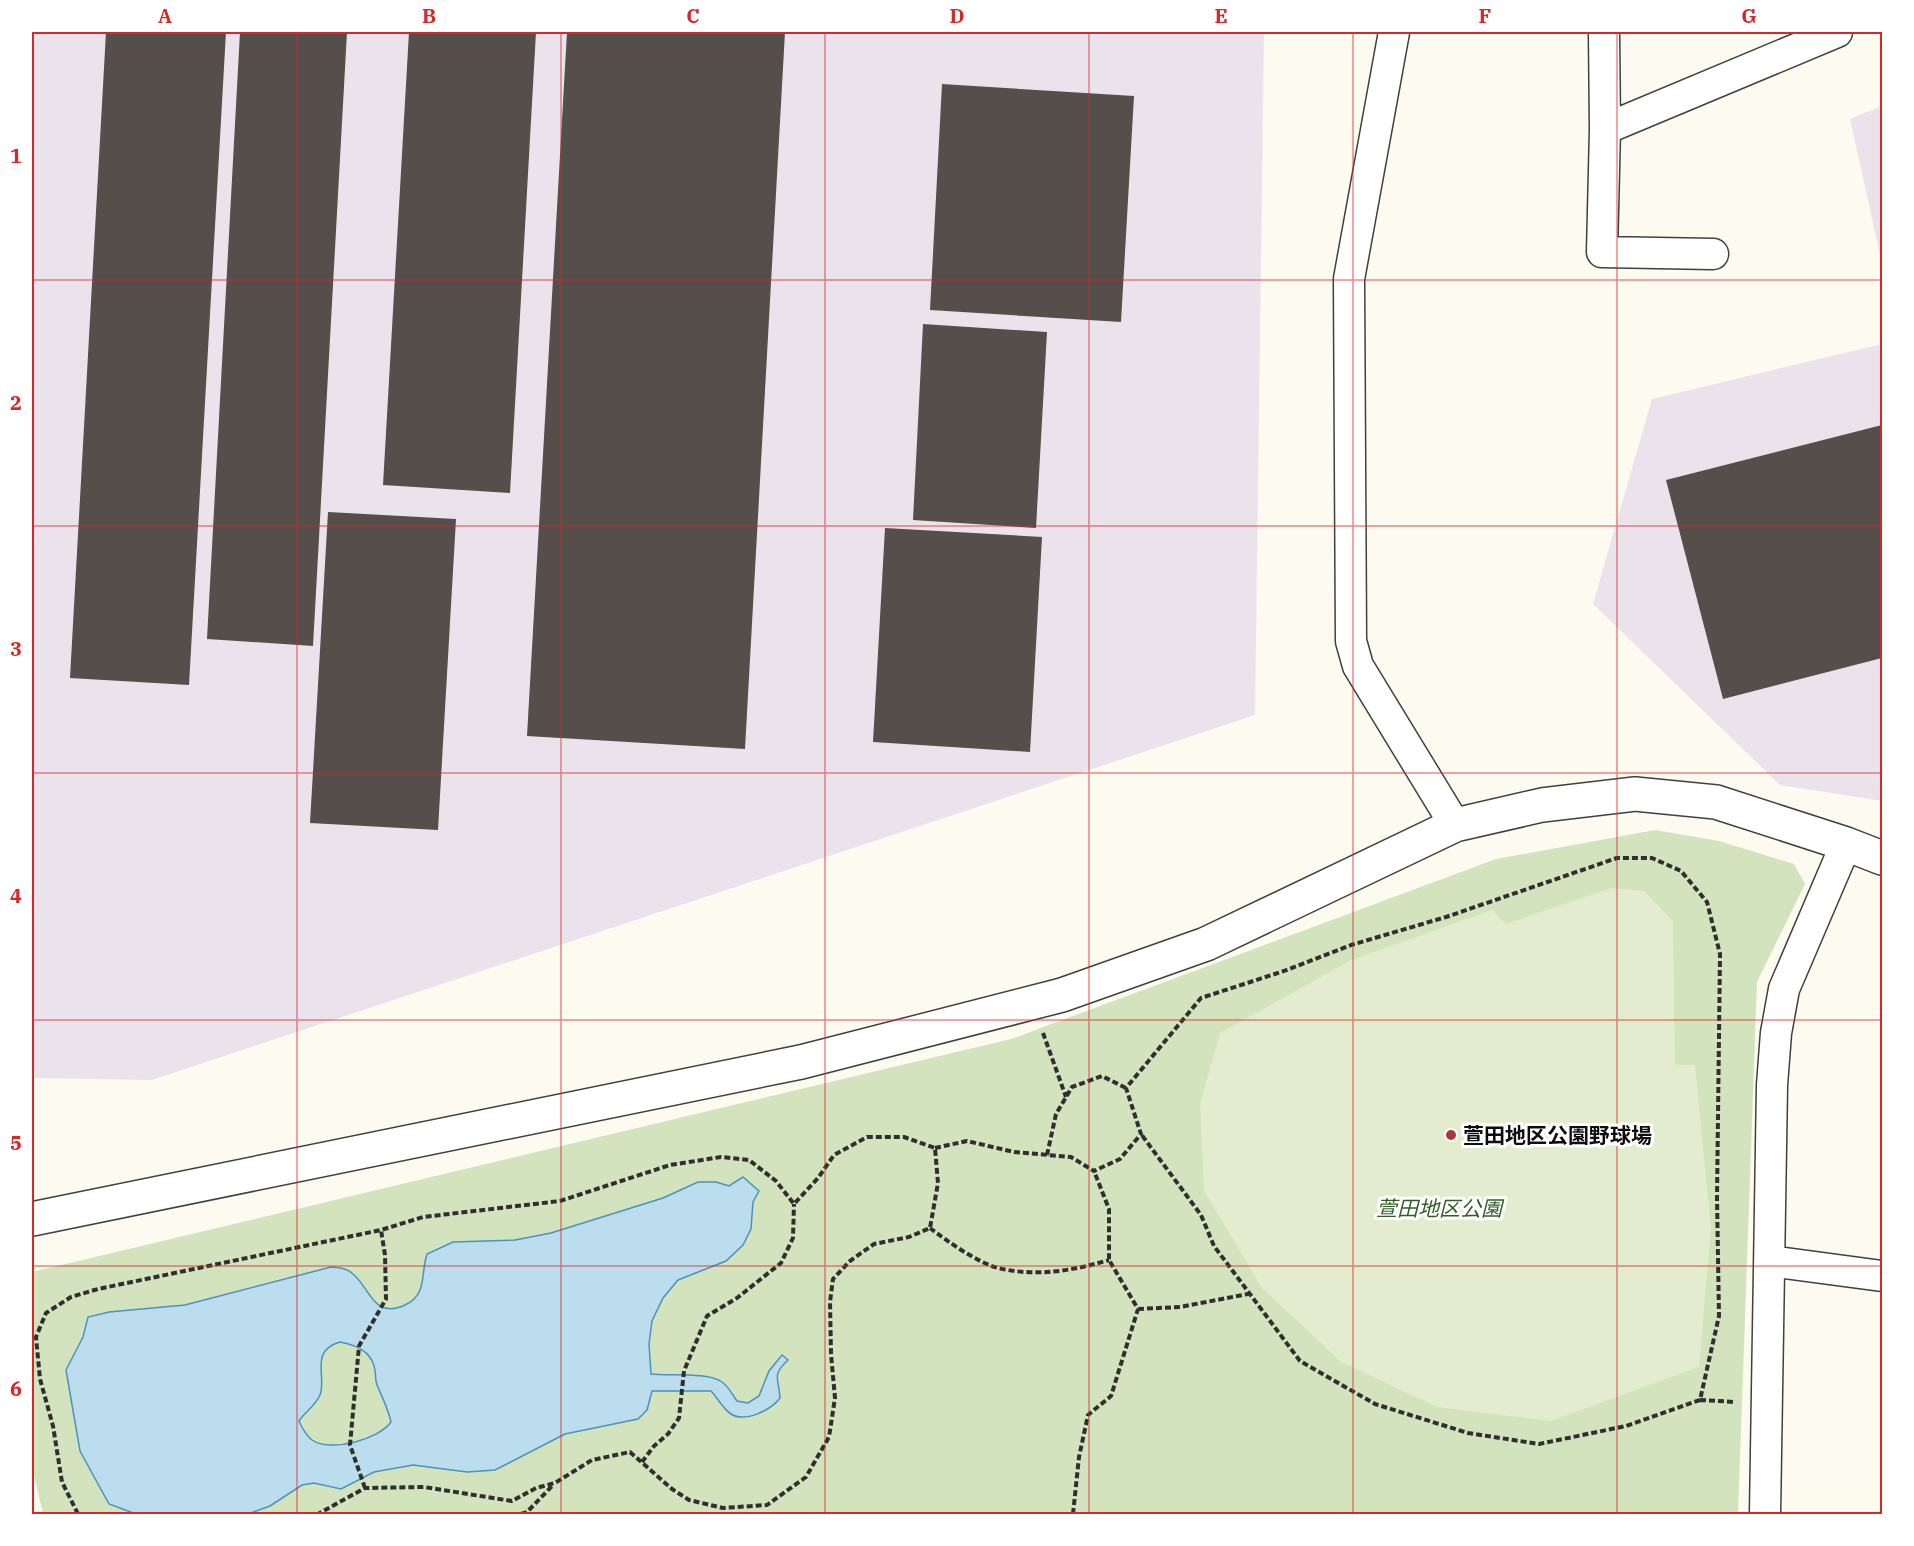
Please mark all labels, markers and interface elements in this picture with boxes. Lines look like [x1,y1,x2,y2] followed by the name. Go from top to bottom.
[158,2,172,29] text: A
[422,2,436,29] text: B
[686,2,700,29] text: C
[949,2,965,29] text: D
[1214,2,1228,29] text: E
[1479,2,1491,29] text: F
[1741,2,1757,29] text: G
[10,142,22,169] text: 1
[10,389,22,416] text: 2
[10,635,22,662] text: 3
[10,882,22,909] text: 4
[1463,1121,1652,1149] place label: 萱田地区公園野球場
[1444,1128,1458,1142] marker: 萱田地区公園野球場
[10,1129,22,1156] text: 5
[1376,1194,1505,1222] park label: 萱田地区公園
[10,1375,22,1402] text: 6

